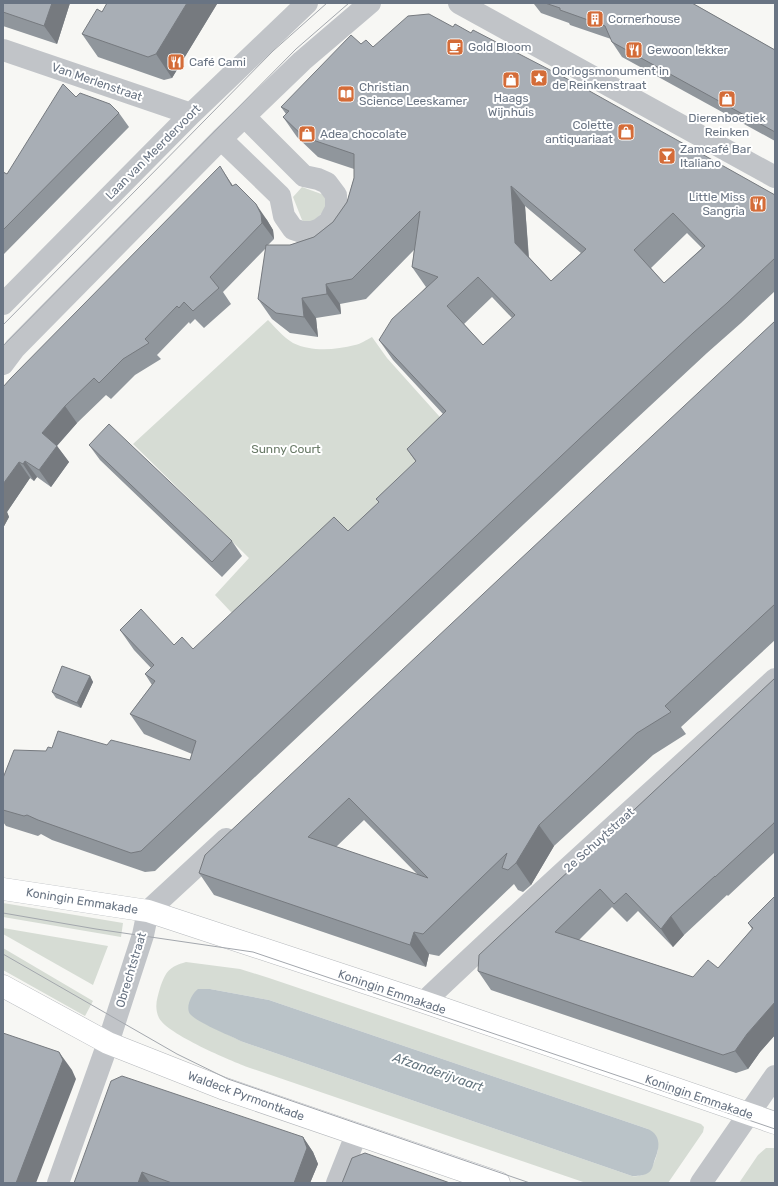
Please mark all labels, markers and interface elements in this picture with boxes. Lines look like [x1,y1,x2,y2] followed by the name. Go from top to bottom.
[585,9,605,29] building icon: Cornerhouse
[608,12,681,26] place label: Cornerhouse
[445,37,465,57] cafe icon: Gold Bloom
[468,40,531,54] place label: Gold Bloom
[624,40,644,60] restaurant icon: Gewoon lekker
[647,43,729,57] place label: Gewoon lekker
[166,52,186,72] restaurant icon: Café Cami
[189,55,246,69] place label: Café Cami
[50,60,144,104] street label: Van Merlenstraat
[552,64,669,92] place label: Oorlogsmonument in de Reinkenstraat
[529,68,549,88] place icon: Oorlogsmonument in de Reinkenstraat
[501,70,521,90] shop icon: Haags Wijnhuis
[359,80,468,108] place label: Christian Science Leeskamer
[336,84,356,104] library icon: Christian Science Leeskamer
[717,89,737,109] shop icon: Dierenboetiek Reinken
[488,91,534,119] place label: Haags Wijnhuis
[103,101,204,202] street label: Laan van Meerdervoort
[688,111,767,139] place label: Dierenboetiek Reinken
[545,118,613,146] place label: Colette antiquariaat
[616,122,636,142] shop icon: Colette antiquariaat
[297,124,317,144] shop icon: Adea chocolate
[320,127,407,141] place label: Adea chocolate
[680,142,751,170] place label: Zamcafé Bar Italiano
[657,146,677,166] bar icon: Zamcafé Bar Italiano
[689,190,745,218] place label: Little Miss Sangria
[748,194,768,214] restaurant icon: Little Miss Sangria
[251,442,321,456] park label: Sunny Court
[561,805,637,875] street label: 2e Schuytstraat
[25,885,139,917] street label: Koningin Emmakade
[113,930,149,1009] street label: Obrechtstraat
[336,967,448,1017] street label: Koningin Emmakade
[390,1049,486,1095] water label: Afzanderijvaart
[186,1068,307,1124] street label: Waldeck Pyrmontkade
[643,1072,755,1122] street label: Koningin Emmakade

